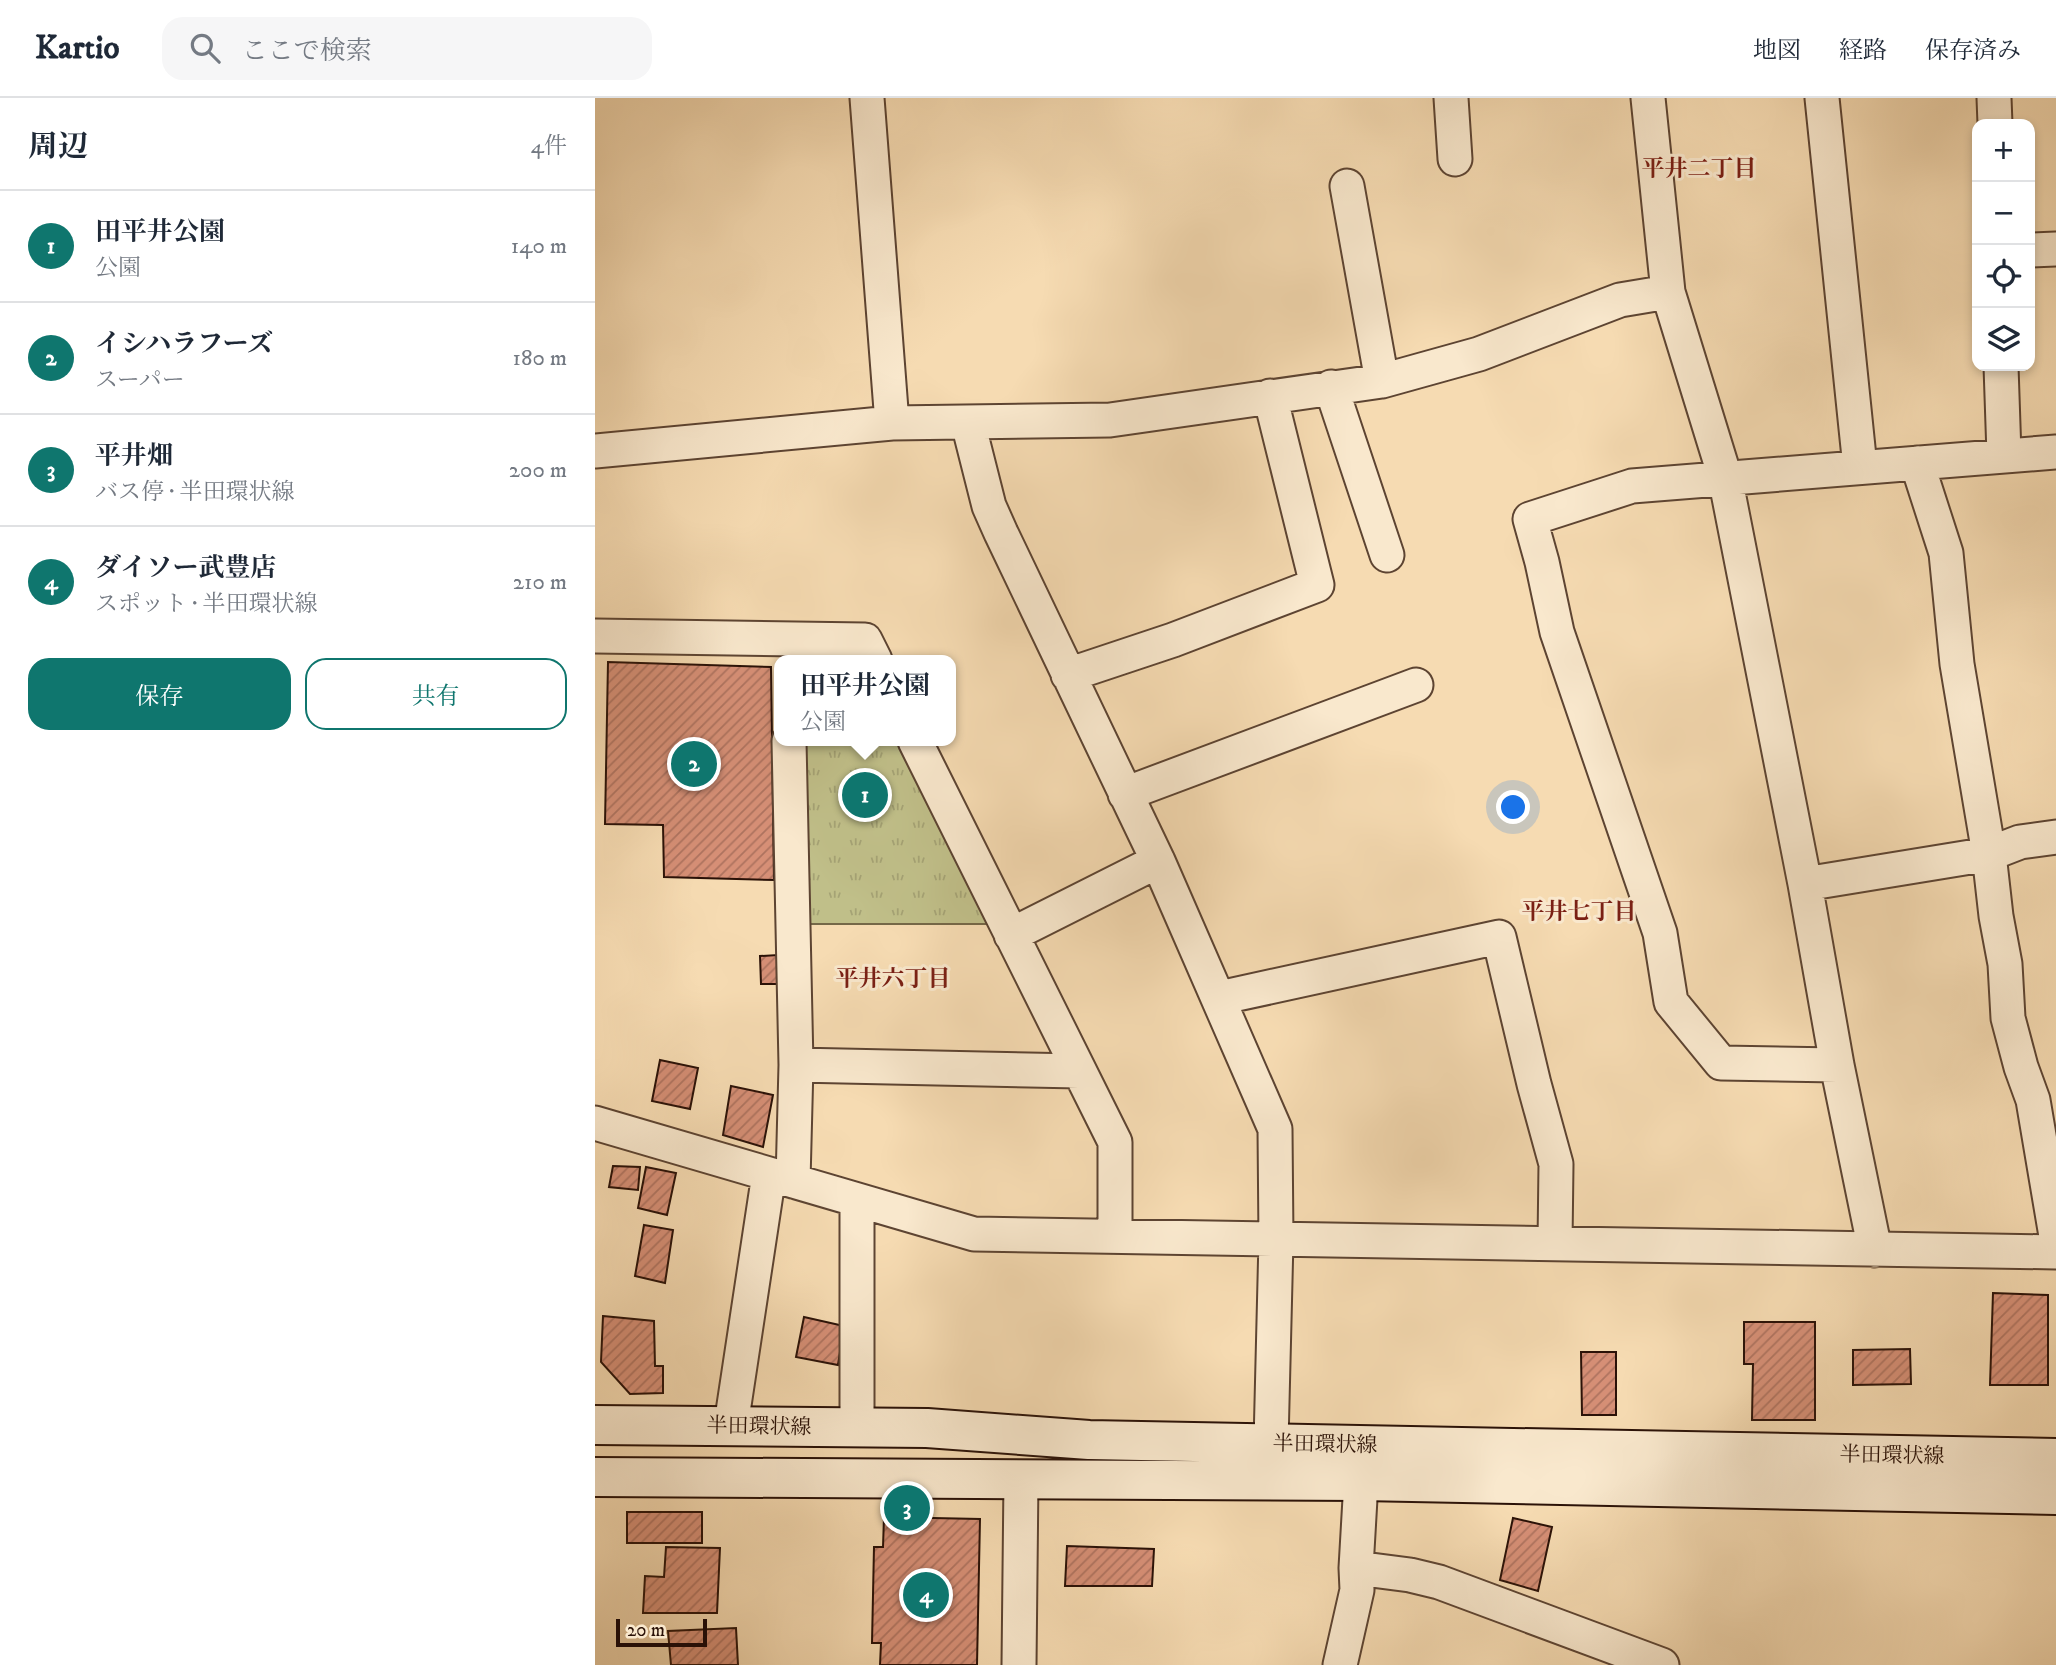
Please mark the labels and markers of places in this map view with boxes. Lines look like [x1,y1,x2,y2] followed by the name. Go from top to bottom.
[671,738,717,790] pin: 2
[842,769,888,821] pin: 1
[884,1482,930,1534] pin: 3
[903,1569,949,1621] pin: 4

